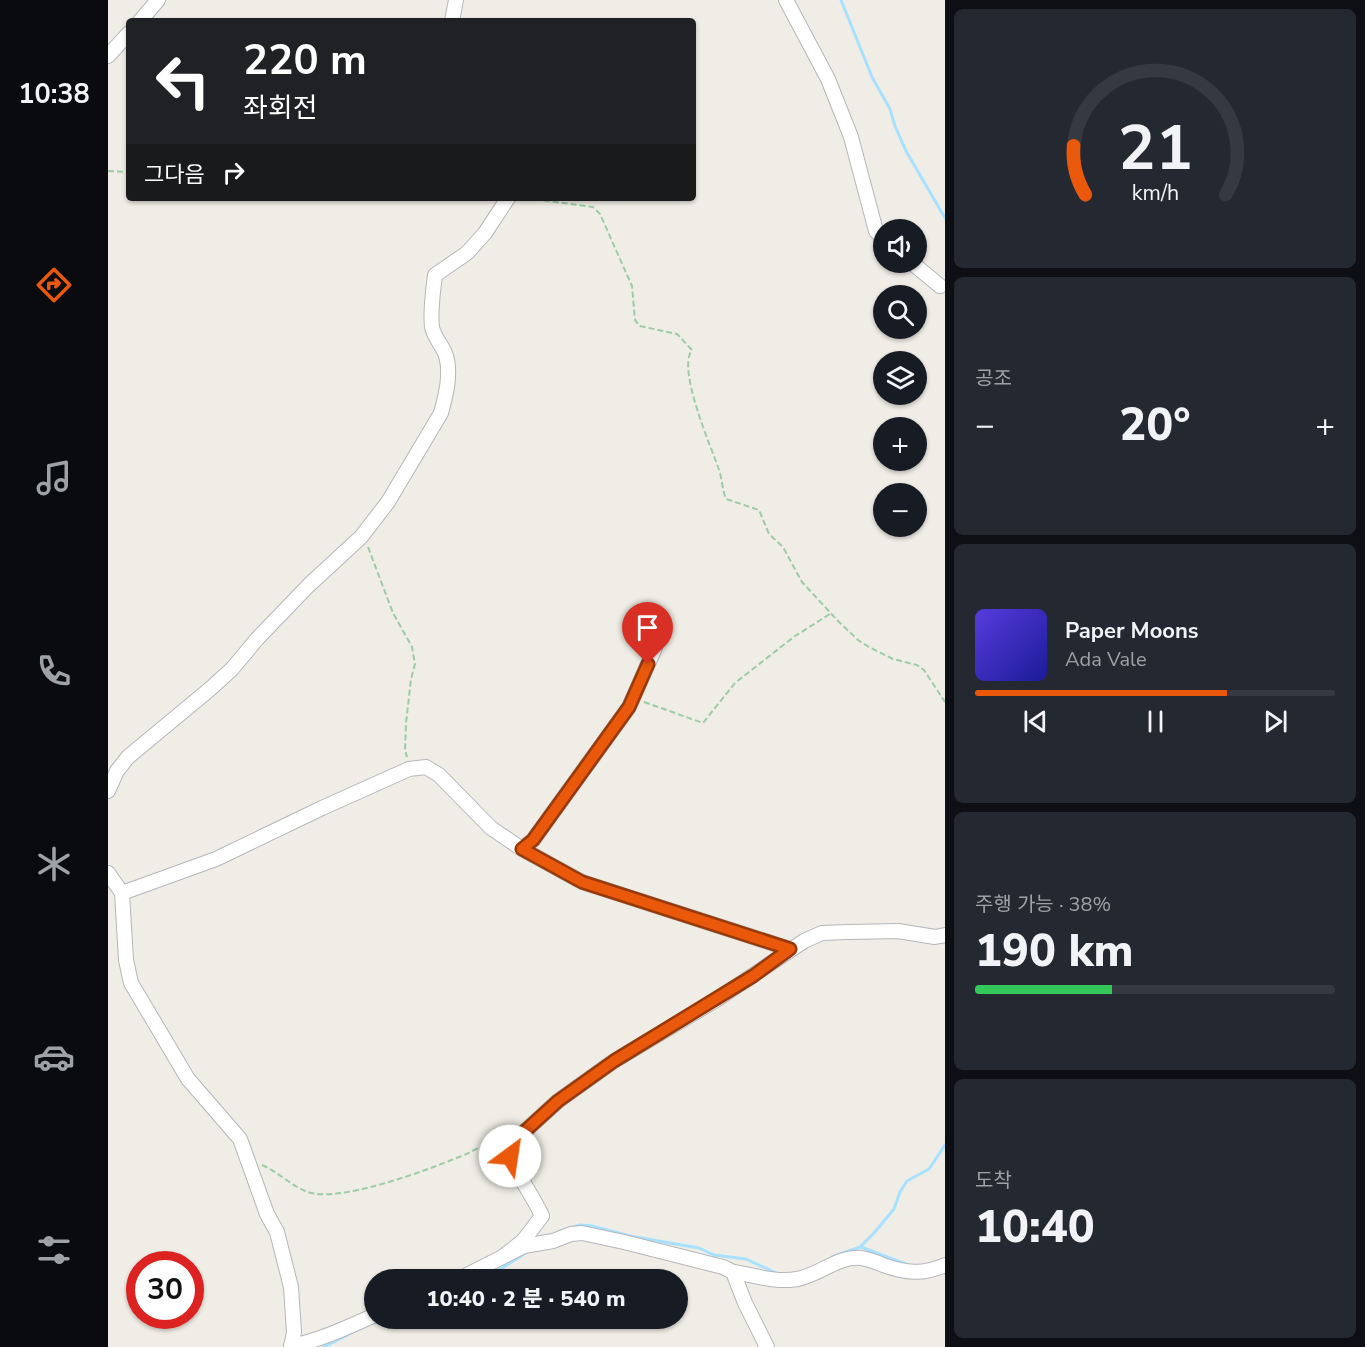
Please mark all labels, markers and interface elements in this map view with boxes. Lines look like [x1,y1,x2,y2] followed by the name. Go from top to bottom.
[243,32,367,89] text: 220 m
[144,42,222,120] icon: left
[18,76,90,113] text: 10:38
[243,90,318,127] text: 좌회전
[1118,106,1192,191] text: 21
[217,156,250,189] icon: right
[144,160,205,190] text: 그다음
[1131,179,1179,209] text: km/h
[873,219,927,537] map controls
[873,219,927,273] button: sound
[33,264,75,306] icon: directions
[873,285,927,339] button: search
[873,351,927,405] button: layers
[975,365,1012,392] text: 공조
[1119,395,1191,456] text: 20°
[975,403,995,448] text: −
[1315,403,1335,448] text: +
[873,417,927,471] button: +
[33,457,75,499] icon: music
[873,483,927,537] button: −
[622,602,673,664] pin
[631,611,664,644] icon: arrive
[1065,616,1199,646] text: Paper Moons
[1065,646,1147,673] text: Ada Vale
[33,650,75,692] icon: phone
[1019,705,1052,738] icon: previous
[1139,705,1172,738] icon: pause
[1259,705,1292,738] icon: next
[33,843,75,885] icon: climate
[975,891,1111,918] text: 주행 가능 · 38%
[975,921,1134,982] text: 190 km
[33,1036,75,1078] icon: car
[478,1124,542,1188] position arrow
[975,1167,1012,1194] text: 도착
[975,1197,1095,1258] text: 10:40
[33,1229,75,1271] icon: filters
[126,1251,204,1329] speed limit sign: 30
[426,1284,626,1314] text: 10:40 · 2 분 · 540 m

